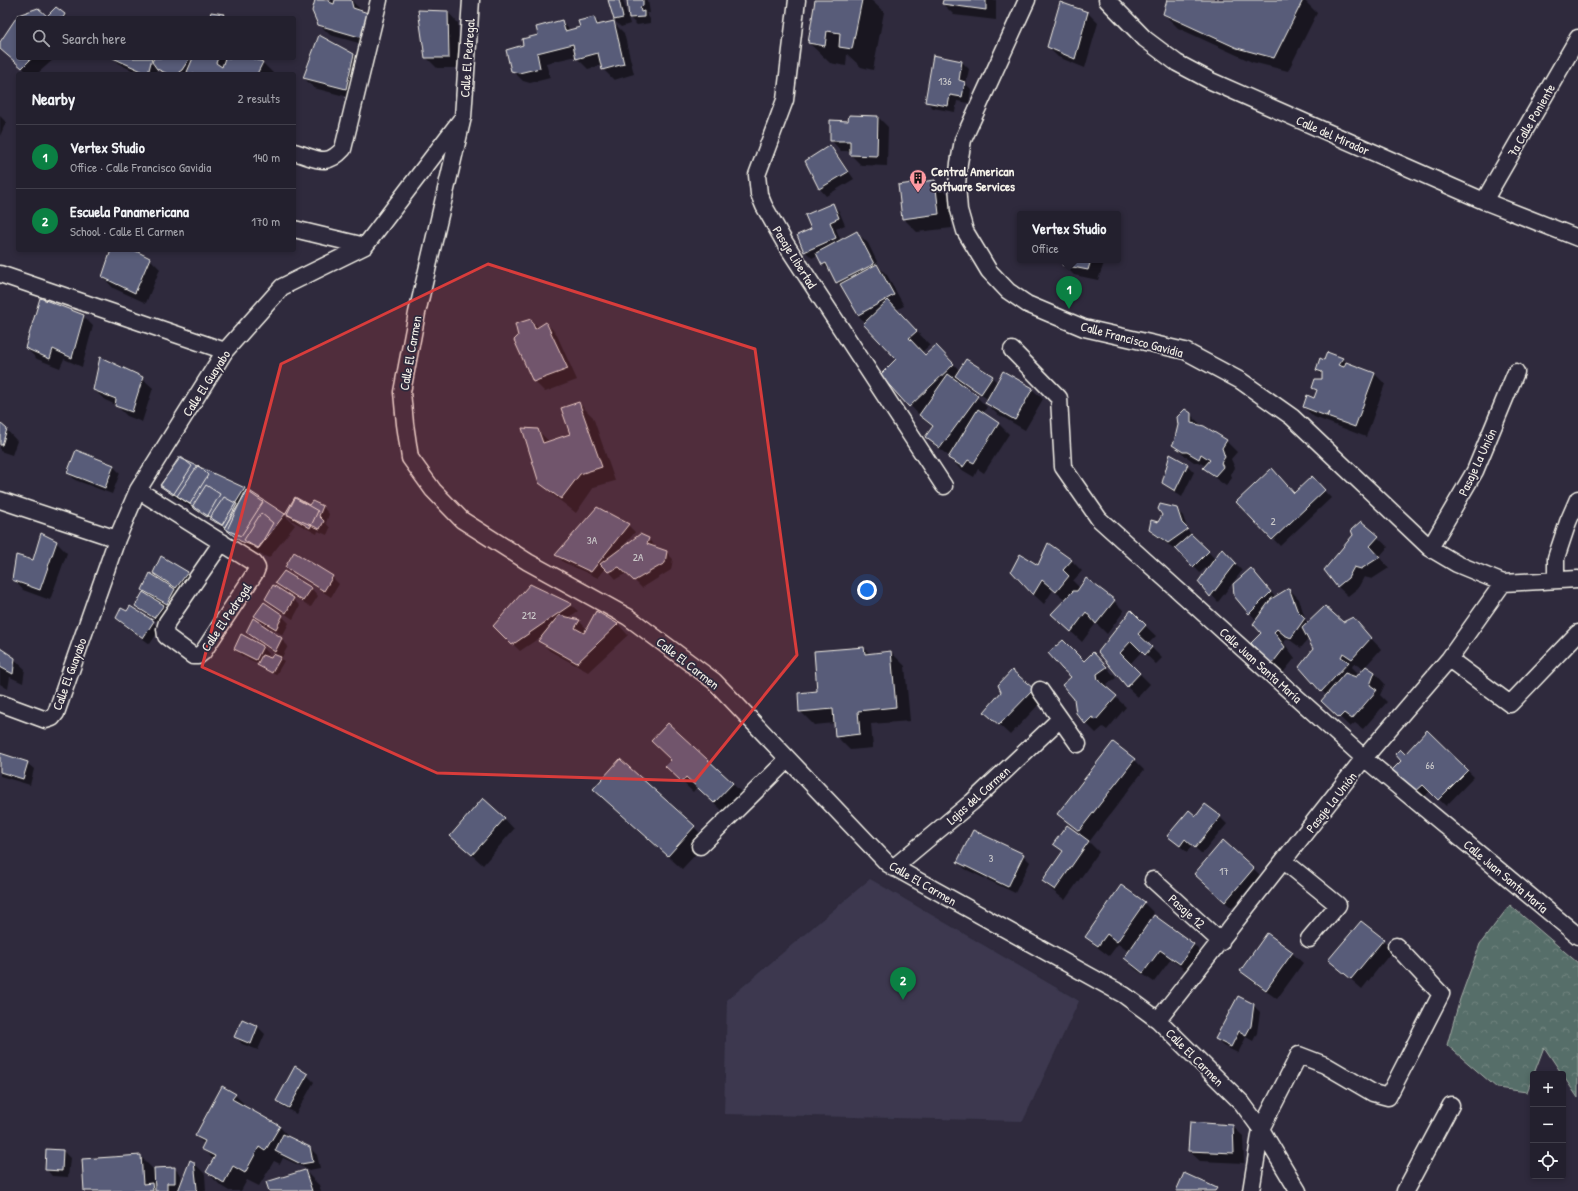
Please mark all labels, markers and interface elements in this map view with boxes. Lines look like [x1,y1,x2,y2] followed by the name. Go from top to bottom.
[16,16,296,60] search box
[455,17,479,98] street label: Calle El Pedregal
[30,27,52,49] icon: search
[62,28,126,49] text: Search here
[938,74,952,88] house number: 136
[1503,80,1559,160] street label: 7a Calle Poniente
[32,87,75,110] text: Nearby
[238,89,280,107] text: 2 results
[1293,111,1373,159] street label: Calle del Mirador
[70,137,145,158] text: Vertex Studio
[43,148,47,166] text: 1
[253,148,280,166] text: 140 m
[70,158,211,176] text: Office · Calle Francisco Gavidia
[931,162,1015,195] place label: Central American Software Services
[908,168,928,193] building icon: Central American Software Services
[70,201,189,222] text: Escuela Panamericana
[1017,211,1121,263] popup
[42,212,48,230] text: 2
[251,212,280,230] text: 170 m
[1032,218,1106,239] text: Vertex Studio
[70,222,184,240] text: School · Calle El Carmen
[769,222,821,292] street label: Pasaje Libertad
[1032,239,1059,257] text: Office
[1056,276,1082,309] pin: 1
[395,314,425,392] street label: Calle El Carmen
[1079,317,1185,361] street label: Calle Francisco Gavidia
[178,346,234,420] street label: Calle El Guayabo
[1453,425,1501,499] street label: Pasaje La Unión
[1270,514,1276,528] house number: 2
[587,533,598,547] house number: 3A
[633,550,644,564] house number: 2A
[196,579,256,655] street label: Calle El Pedregal
[857,580,877,600] your location
[522,608,536,622] house number: 212
[1216,623,1306,707] street label: Calle Juan Santa María
[653,633,723,693] street label: Calle El Carmen
[48,635,90,713] street label: Calle El Guayabo
[1426,758,1435,772] house number: 66
[942,762,1014,828] street label: Lajas del Carmen
[1302,768,1361,836] street label: Pasaje La Unión
[1460,835,1552,917] street label: Calle Juan Santa María
[989,851,994,865] house number: 3
[886,856,960,910] street label: Calle El Carmen
[1219,864,1229,878] house number: 17
[1165,890,1209,932] street label: Pasaje 12
[890,967,916,1000] pin: 2
[1162,1024,1228,1090] street label: Calle El Carmen
[1530,1071,1566,1179] map controls
[1530,1071,1566,1107] button: +
[1530,1107,1566,1143] button: −
[1530,1143,1566,1179] button: locate

